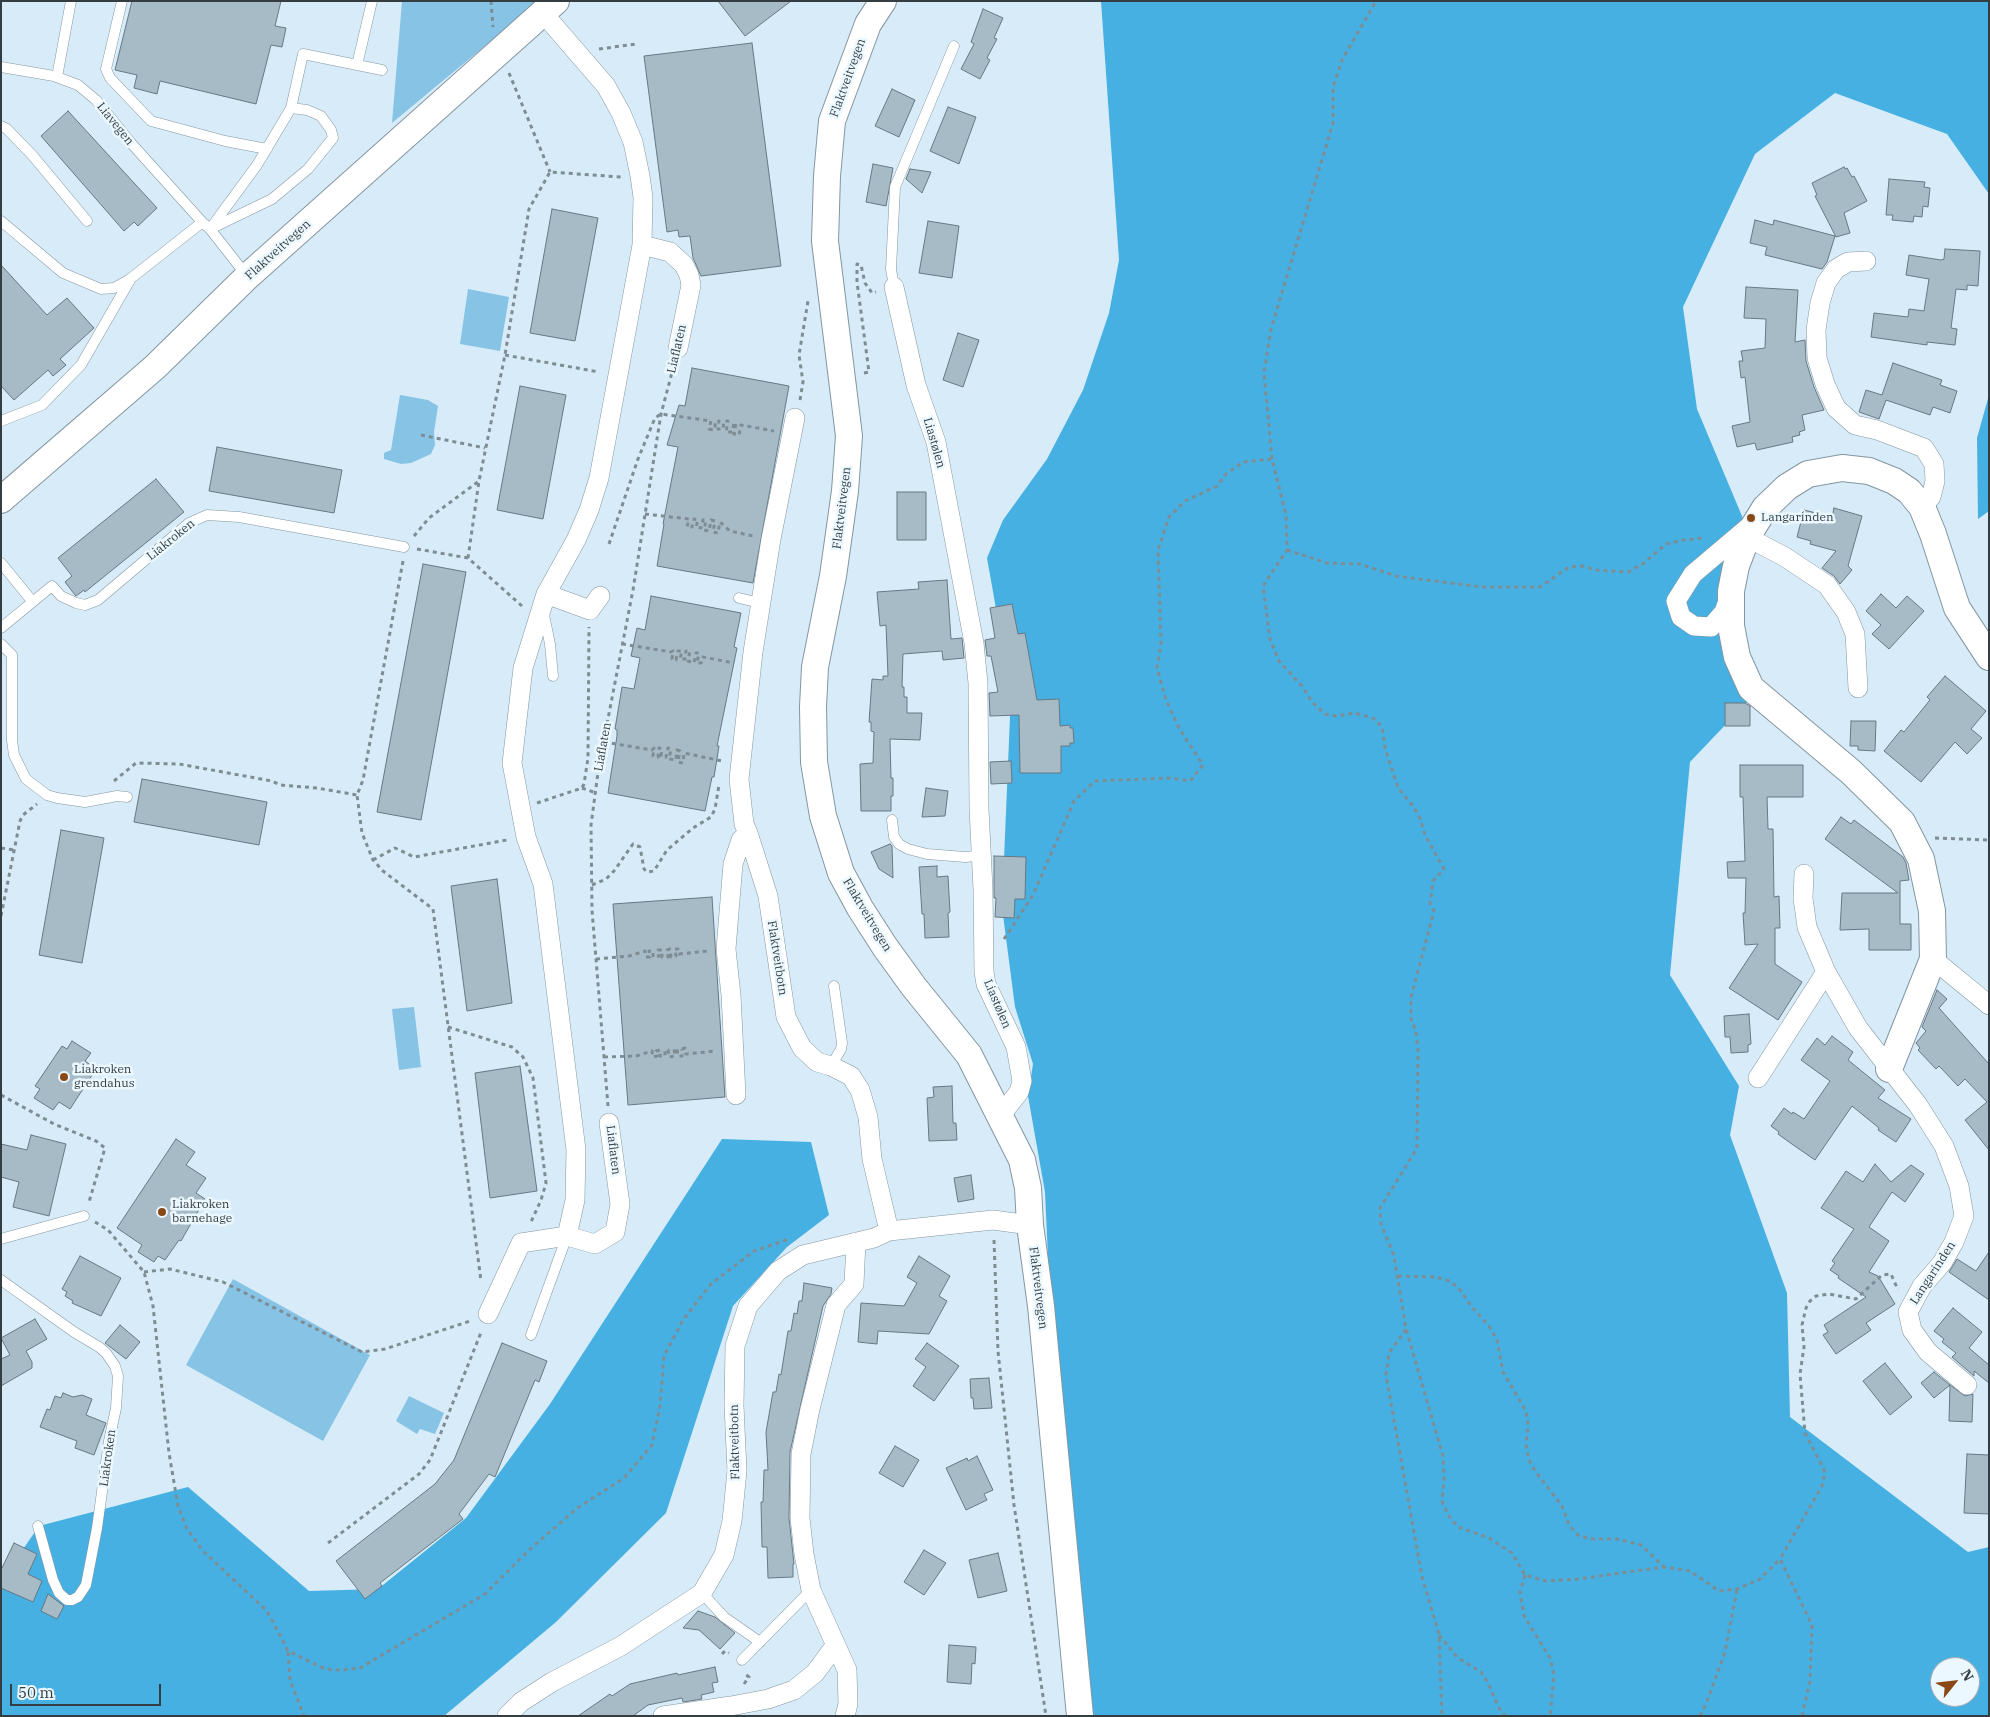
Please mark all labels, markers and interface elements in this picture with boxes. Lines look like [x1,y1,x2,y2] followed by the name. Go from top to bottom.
[827,37,869,119] street label: Flaktveitvegen
[93,100,137,148] street label: Liavegen
[242,217,314,283] street label: Flaktveitvegen
[664,323,690,375] street label: Liaflaten
[920,416,948,470] street label: Liastølen
[830,466,854,550] street label: Flaktveitvegen
[1761,511,1834,525] place label: Langarinden
[1745,512,1757,524] marker: Langarinden
[144,516,198,564] street label: Liakroken
[592,721,614,773] street label: Liaflaten
[840,876,894,954] street label: Flaktveitvegen
[764,920,790,996] street label: Flaktveitbotn
[980,977,1014,1031] street label: Liastølen
[74,1063,135,1091] place label: Liakroken grendahus
[58,1071,70,1083] marker: Liakroken grendahus
[603,1124,623,1176] street label: Liaflaten
[172,1198,232,1226] place label: Liakroken barnehage
[156,1206,168,1218] marker: Liakroken barnehage
[1907,1239,1959,1307] street label: Langarinden
[1026,1246,1050,1330] street label: Flaktveitvegen
[727,1404,743,1480] street label: Flaktveitbotn
[97,1429,119,1487] street label: Liakroken
[1930,1657,1980,1707] north arrow
[1957,1666,1978,1684] text: N
[12,1674,164,1706] scale bar
[18,1683,54,1702] text: 50 m

